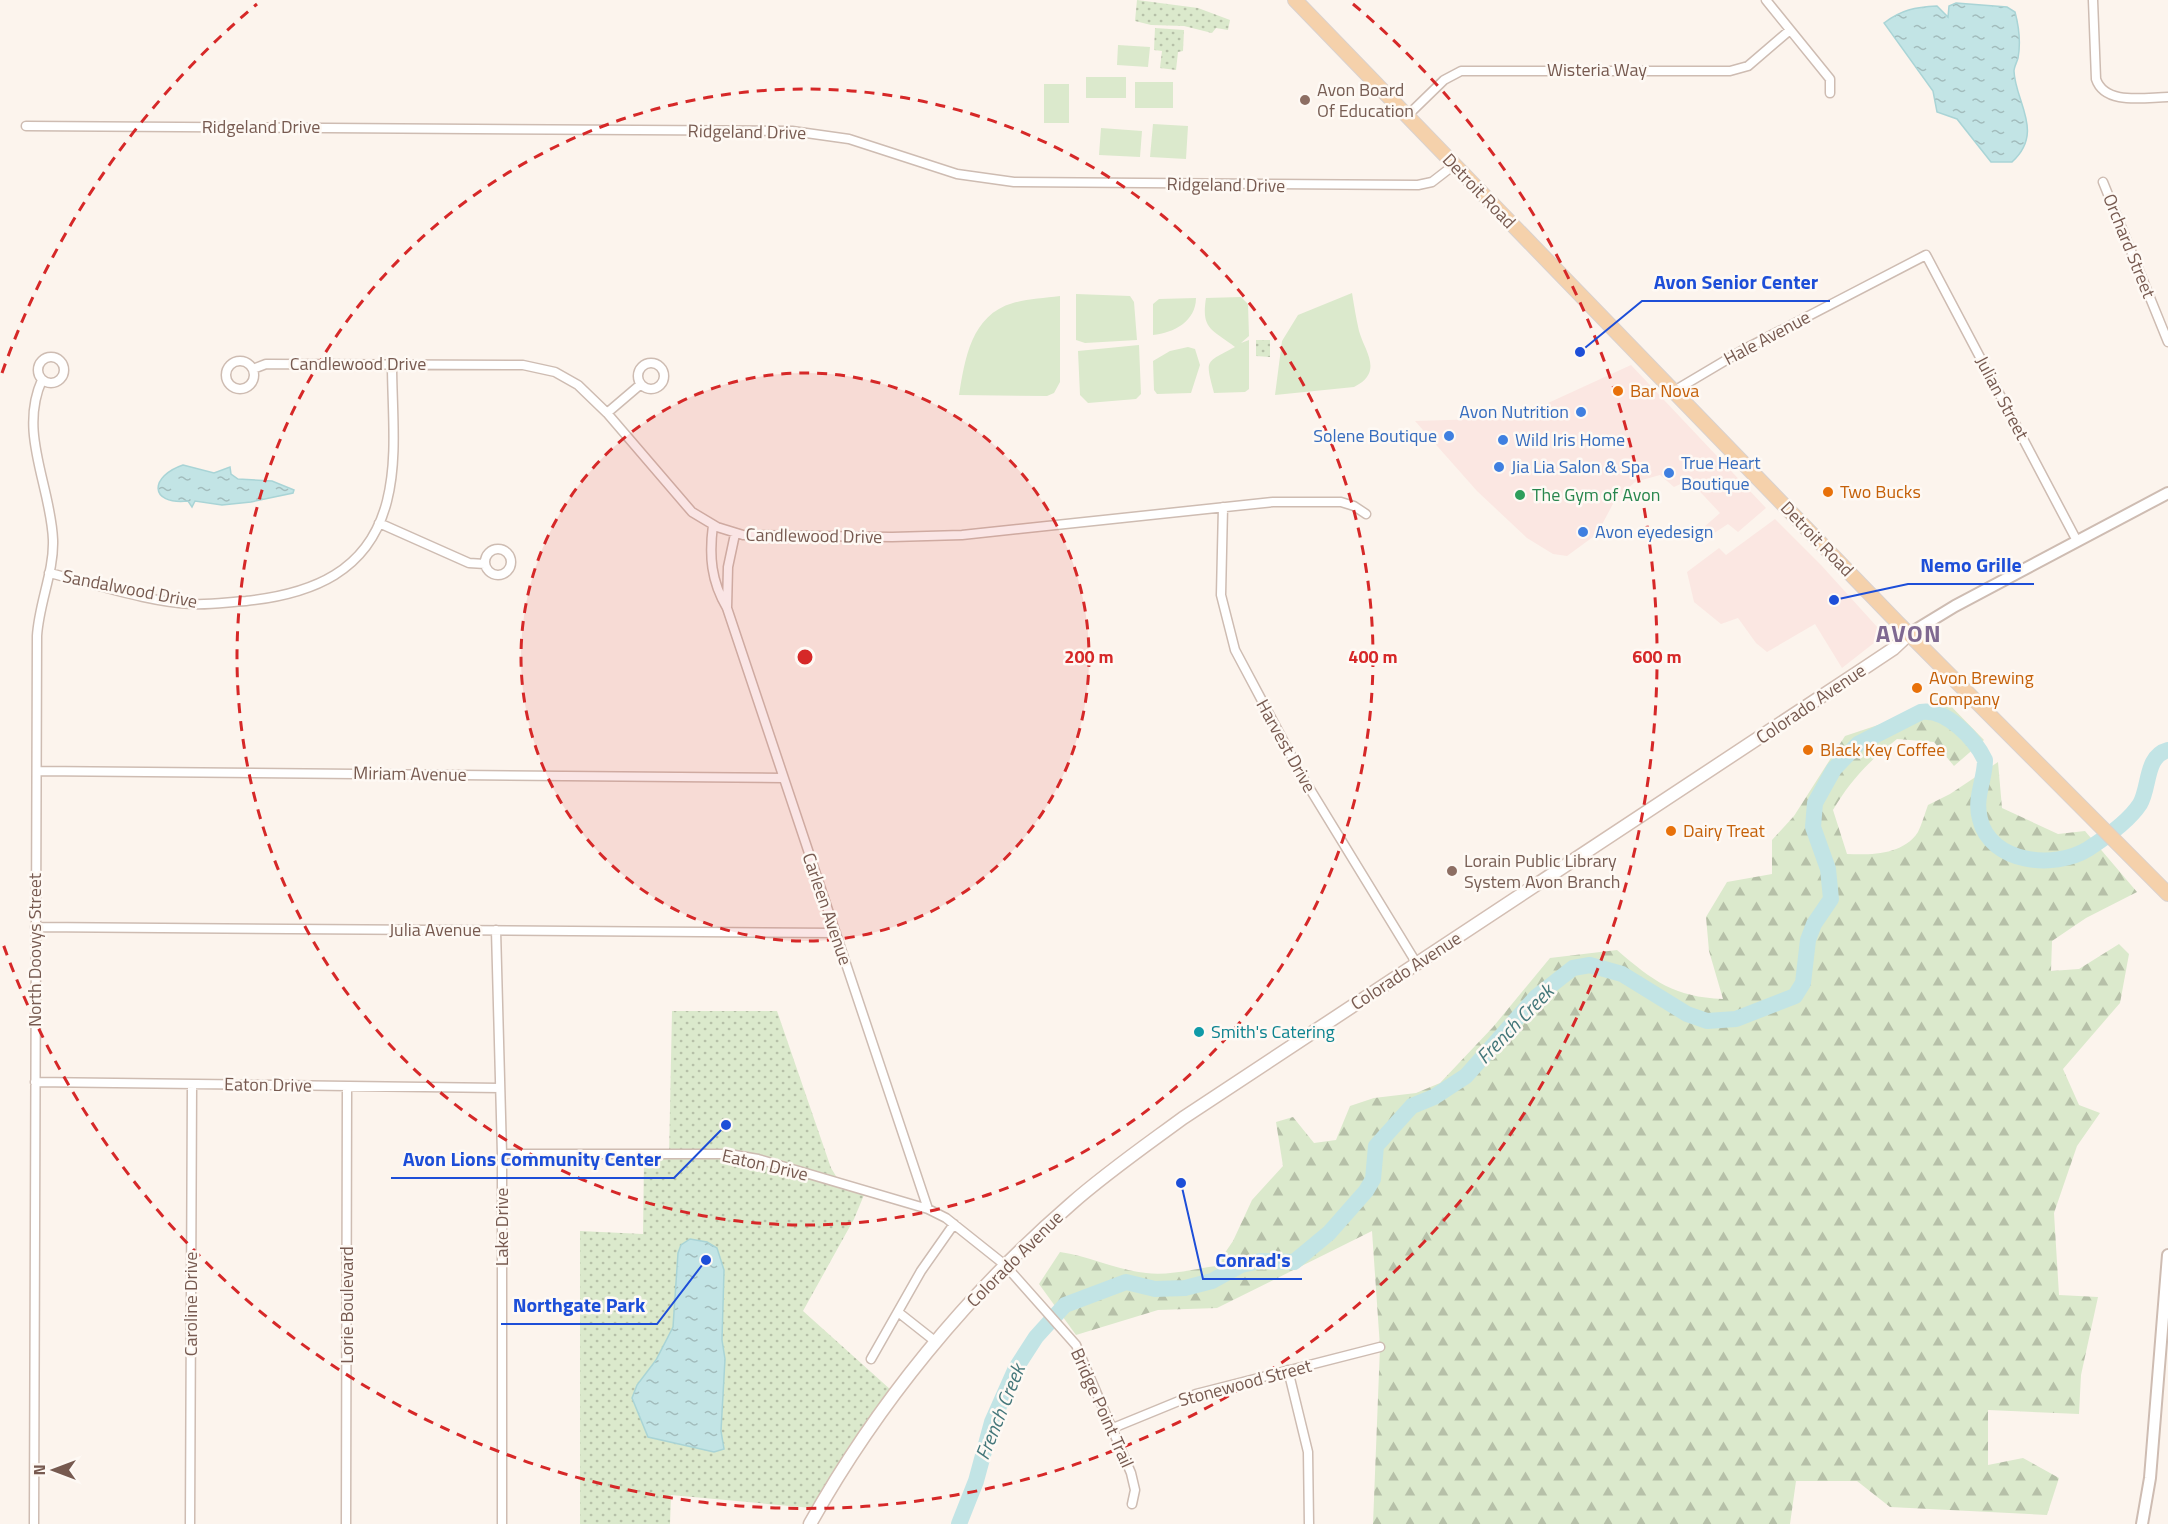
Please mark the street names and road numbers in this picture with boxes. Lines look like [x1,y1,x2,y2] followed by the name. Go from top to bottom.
[1547,56,1647,83] street label: Wisteria Way
[202,113,320,140] street label: Ridgeland Drive
[687,117,807,146] street label: Ridgeland Drive
[1436,147,1522,234] street label: Detroit Road
[1166,170,1286,199] street label: Ridgeland Drive
[2096,190,2163,303] street label: Orchard Street
[1719,303,1815,372] street label: Hale Avenue
[290,350,426,377] street label: Candlewood Drive
[1969,351,2036,445] street label: Julian Street
[1774,495,1860,582] street label: Detroit Road
[745,521,883,550] street label: Candlewood Drive
[60,562,200,615] street label: Sandalwood Drive
[1750,657,1871,750] street label: Colorado Avenue
[1250,694,1323,797] street label: Harvest Drive
[353,759,467,788] street label: Miriam Avenue
[796,849,859,969] street label: Carleen Avenue
[21,872,48,1027] street label: North Doovys Street
[389,916,481,943] street label: Julia Avenue
[1345,925,1466,1017] street label: Colorado Avenue
[224,1070,312,1099] street label: Eaton Drive
[719,1141,811,1188] street label: Eaton Drive
[488,1188,515,1266] street label: Lake Drive
[960,1204,1069,1313] street label: Colorado Avenue
[333,1246,360,1364] street label: Lorie Boulevard
[177,1252,204,1356] street label: Caroline Drive
[1064,1344,1141,1472] street label: Bridge Point Trail
[1175,1352,1315,1413] street label: Stonewood Street

